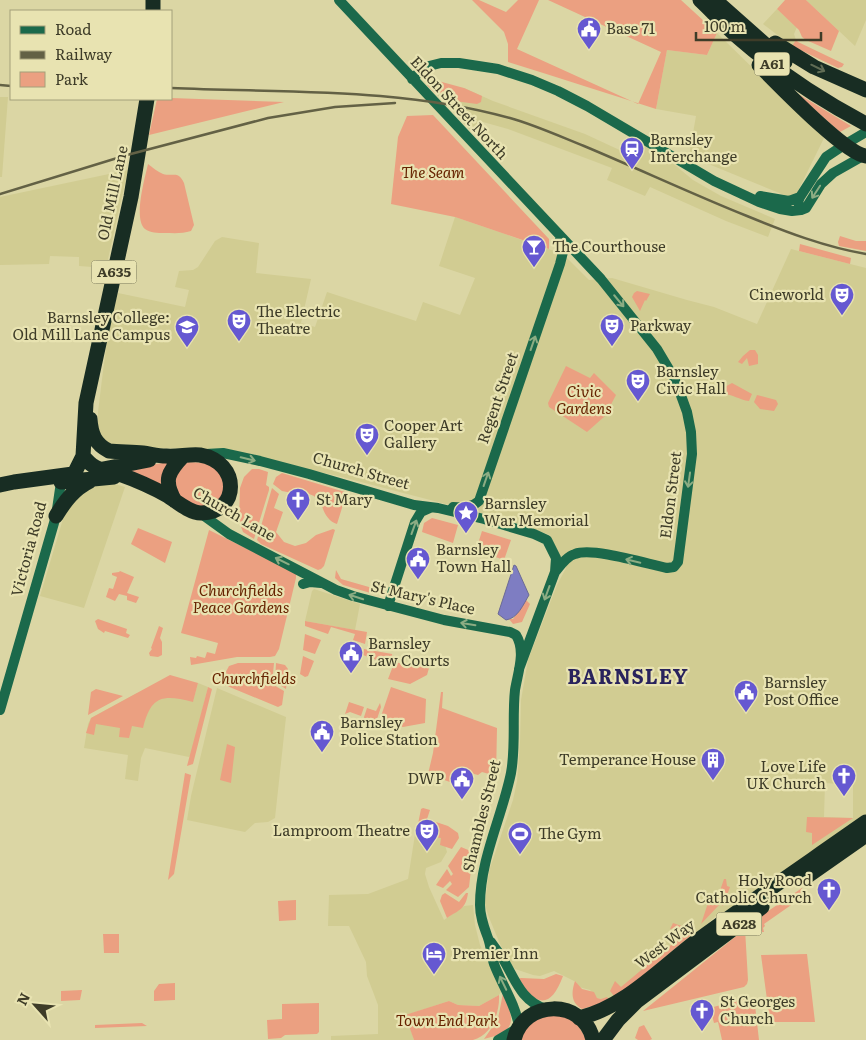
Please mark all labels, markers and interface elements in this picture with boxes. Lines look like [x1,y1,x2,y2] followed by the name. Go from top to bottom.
[10,10,172,100] legend
[696,10,821,42] scale bar
[704,14,745,37] text: 100 m
[576,16,602,50] public building icon: Base 71
[606,16,655,39] place label: Base 71
[55,17,91,40] text: Road
[55,42,113,65] text: Railway
[406,50,514,164] street label: Eldon Street North
[754,52,790,76] road number: A61
[810,64,825,73] one-way arrow
[55,67,89,90] text: Park
[650,127,737,167] place label: Barnsley Interchange
[619,136,645,170] station icon: Barnsley Interchange
[90,143,133,242] street label: Old Mill Lane
[402,160,464,183] park label: The Seam
[811,184,821,198] one-way arrow
[521,234,547,268] bar icon: The Courthouse
[552,234,666,257] place label: The Courthouse
[92,260,136,284] road number: A635
[749,282,824,305] place label: Cineworld
[829,282,855,316] theatre icon: Cineworld
[614,295,625,308] one-way arrow
[256,299,341,339] place label: The Electric Theatre
[12,305,170,345] place label: Barnsley College: Old Mill Lane Campus
[226,308,252,342] theatre icon: The Electric Theatre
[599,313,625,347] theatre icon: Parkway
[630,313,692,336] place label: Parkway
[174,314,200,348] school or university icon: Barnsley College: Old Mill Lane Campus
[529,336,538,352] one-way arrow
[470,349,523,446] street label: Regent Street
[656,359,726,399] place label: Barnsley Civic Hall
[625,368,651,402] theatre icon: Barnsley Civic Hall
[556,379,612,419] park label: Civic Gardens
[384,413,463,453] place label: Cooper Art Gallery
[354,422,380,456] theatre icon: Cooper Art Gallery
[310,445,412,494] street label: Church Street
[653,450,686,540] street label: Eldon Street
[240,455,256,464] one-way arrow
[482,472,492,488] one-way arrow
[684,472,694,488] one-way arrow
[189,480,280,546] street label: Church Lane
[285,487,311,521] church icon: St Mary
[316,487,373,510] place label: St Mary
[484,491,589,531] place label: Barnsley War Memorial
[4,499,51,599] street label: Victoria Road
[453,500,479,534] place icon: Barnsley War Memorial
[410,519,419,535] one-way arrow
[436,537,511,577] place label: Barnsley Town Hall
[405,546,431,580] public building icon: Barnsley Town Hall
[275,556,290,565] one-way arrow
[625,556,641,565] one-way arrow
[369,573,478,620] street label: St Mary's Place
[193,578,289,618] park label: Churchfields Peace Gardens
[542,584,551,600] one-way arrow
[348,592,364,601] one-way arrow
[461,619,477,629] one-way arrow
[368,631,450,671] place label: Barnsley Law Courts
[338,640,364,674] public building icon: Barnsley Law Courts
[567,660,689,690] district label: BARNSLEY
[212,666,296,689] park label: Churchfields
[764,670,839,710] place label: Barnsley Post Office
[733,679,759,713] public building icon: Barnsley Post Office
[340,710,438,750] place label: Barnsley Police Station
[309,719,335,753] public building icon: Barnsley Police Station
[559,747,696,770] place label: Temperance House
[700,747,726,781] building icon: Temperance House
[746,754,826,794] place label: Love Life UK Church
[455,757,506,874] street label: Shambles Street
[831,763,857,797] church icon: Love Life UK Church
[407,766,444,789] place label: DWP
[449,766,475,800] public building icon: DWP
[273,818,410,841] place label: Lamproom Theatre
[414,818,440,852] theatre icon: Lamproom Theatre
[507,821,533,855] sports icon: The Gym
[538,821,602,844] place label: The Gym
[695,868,812,908] place label: Holy Rood Catholic Church
[816,877,842,911] church icon: Holy Rood Catholic Church
[629,912,699,973] street label: West Way
[716,912,762,936] road number: A628
[421,941,447,975] hotel icon: Premier Inn
[452,941,539,964] place label: Premier Inn
[498,976,508,991] one-way arrow
[10,980,60,1030] north arrow
[11,989,34,1008] text: N
[720,989,795,1029] place label: St Georges Church
[689,998,715,1032] church icon: St Georges Church
[396,1008,499,1031] park label: Town End Park

